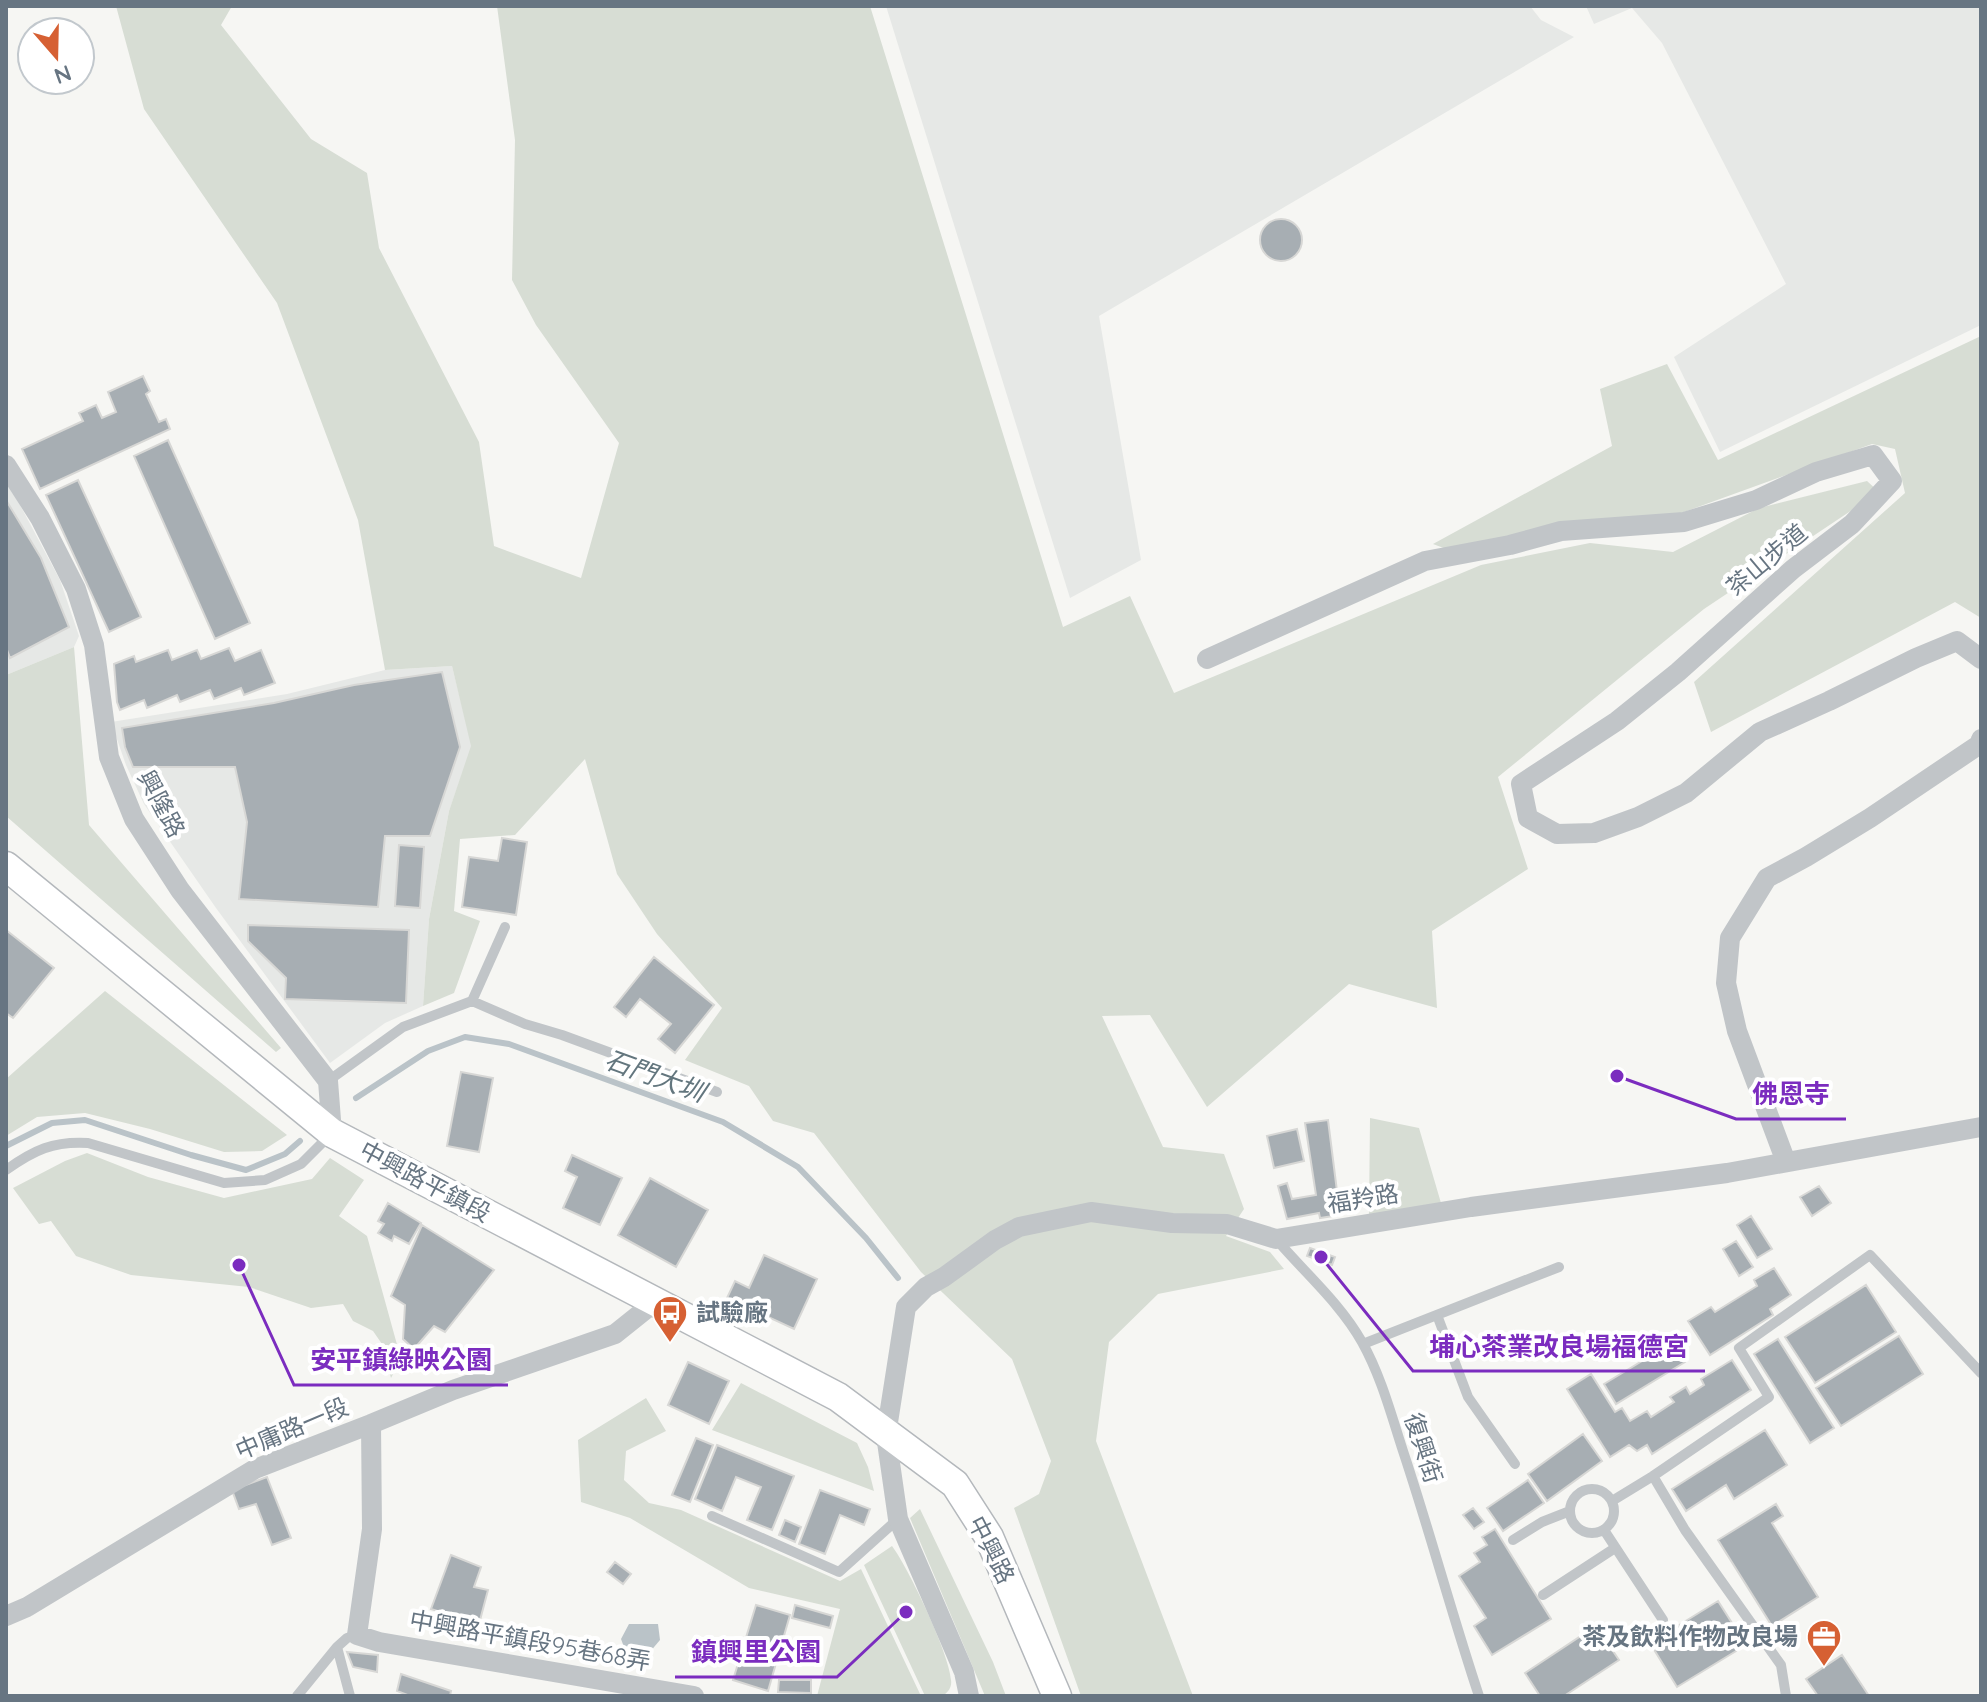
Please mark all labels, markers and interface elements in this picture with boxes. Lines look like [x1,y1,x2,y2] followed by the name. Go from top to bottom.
[16,16,96,96] north arrow
[50,59,75,91] text: N
[1720,517,1813,602] street label: 茶山步道
[132,765,192,842] street label: 興隆路
[601,1042,713,1110] water label: 石門大圳
[1736,1069,1846,1119] callout: 佛恩寺
[1752,1077,1830,1110] text: 佛恩寺
[355,1134,496,1228] street label: 中興路平鎮段
[1325,1178,1401,1218] street label: 福羚路
[651,1294,689,1344] bus stop icon: 試驗廠
[696,1297,768,1327] place label: 試驗廠
[1413,1321,1705,1371] callout: 埔心茶業改良場福德宮
[1429,1330,1689,1363] text: 埔心茶業改良場福德宮
[294,1335,508,1385] callout: 安平鎮綠映公園
[310,1343,492,1376] text: 安平鎮綠映公園
[231,1391,353,1465] street label: 中庸路一段
[1399,1409,1449,1487] street label: 復興街
[962,1511,1022,1588] street label: 中興路
[407,1604,653,1676] street label: 中興路平鎮段95巷68弄
[1805,1618,1843,1668] office icon: 茶及飲料作物改良場
[1582,1621,1798,1651] place label: 茶及飲料作物改良場
[675,1627,837,1677] callout: 鎮興里公園
[691,1635,821,1668] text: 鎮興里公園

